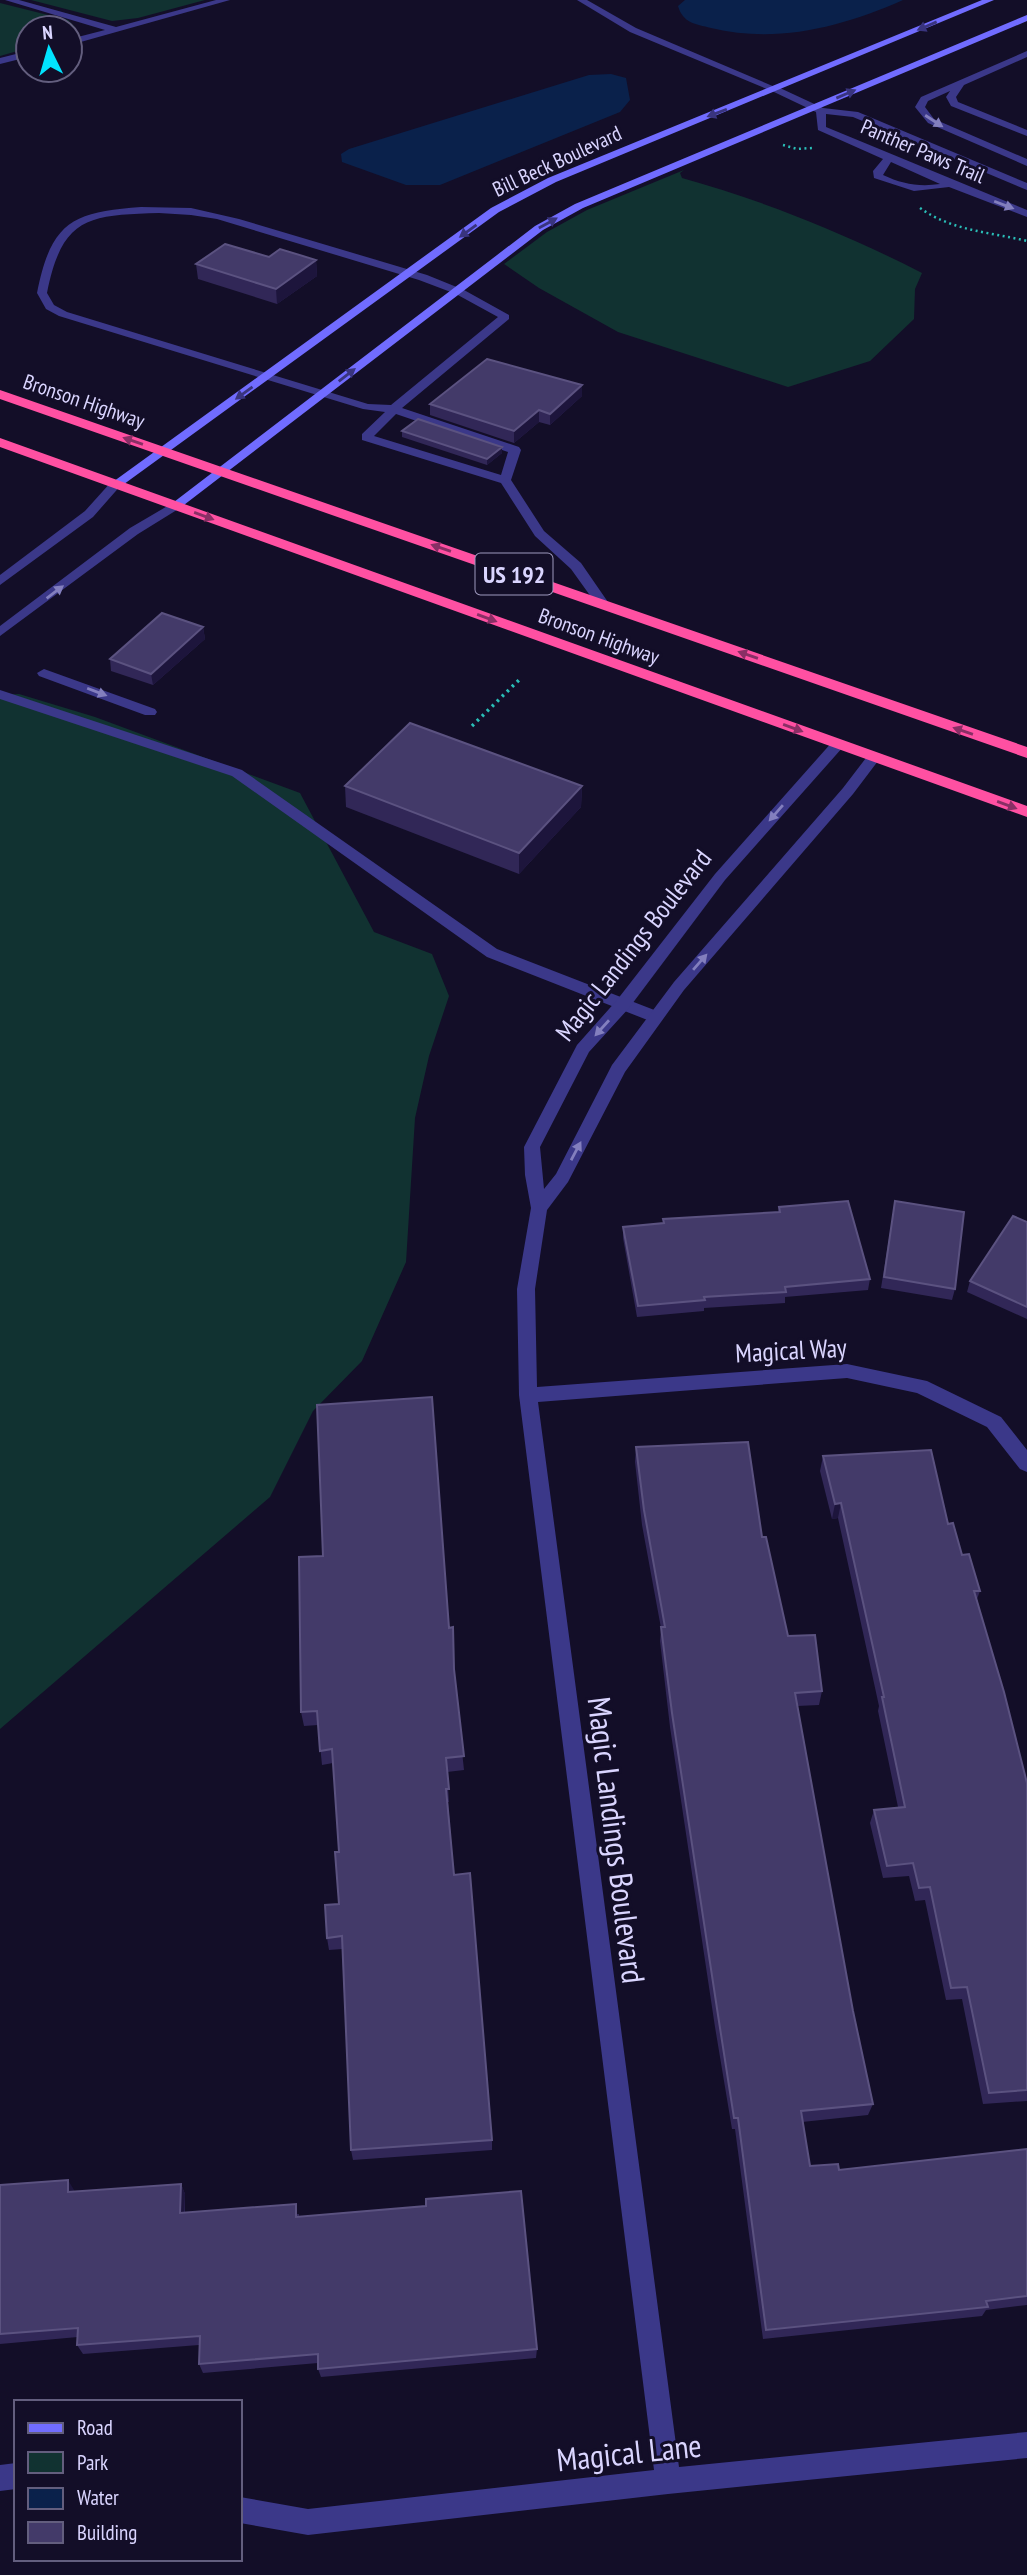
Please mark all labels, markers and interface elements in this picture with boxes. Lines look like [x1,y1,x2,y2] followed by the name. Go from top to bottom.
[14,14,84,84] north arrow
[41,20,54,44] text: N
[916,21,937,32] one-way arrow
[836,89,857,100] one-way arrow
[706,108,727,119] one-way arrow
[857,113,989,189] street label: Panther Paws Trail
[924,114,944,127] one-way arrow
[488,119,626,203] street label: Bill Beck Boulevard
[993,199,1014,210] one-way arrow
[538,217,557,229] one-way arrow
[458,224,477,238] one-way arrow
[20,368,148,434] street label: Bronson Highway
[337,368,355,383] one-way arrow
[235,386,253,400] one-way arrow
[123,435,144,446] one-way arrow
[193,511,214,522] one-way arrow
[430,542,451,553] one-way arrow
[476,554,552,594] road number: US 192
[46,585,64,599] one-way arrow
[535,602,663,670] street label: Bronson Highway
[477,613,498,624] one-way arrow
[737,649,758,660] one-way arrow
[86,687,107,698] one-way arrow
[783,723,804,734] one-way arrow
[952,725,973,736] one-way arrow
[997,800,1018,811] one-way arrow
[768,804,784,822] one-way arrow
[548,843,718,1047] street label: Magic Landings Boulevard
[692,953,707,970] one-way arrow
[595,1019,610,1036] one-way arrow
[571,1141,582,1161] one-way arrow
[735,1331,848,1369] street label: Magical Way
[579,1694,655,1986] street label: Magic Landings Boulevard
[14,2400,242,2561] legend
[77,2414,113,2441] text: Road
[555,2424,703,2480] street label: Magical Lane
[77,2449,108,2476] text: Park
[77,2484,119,2511] text: Water
[77,2519,137,2546] text: Building

